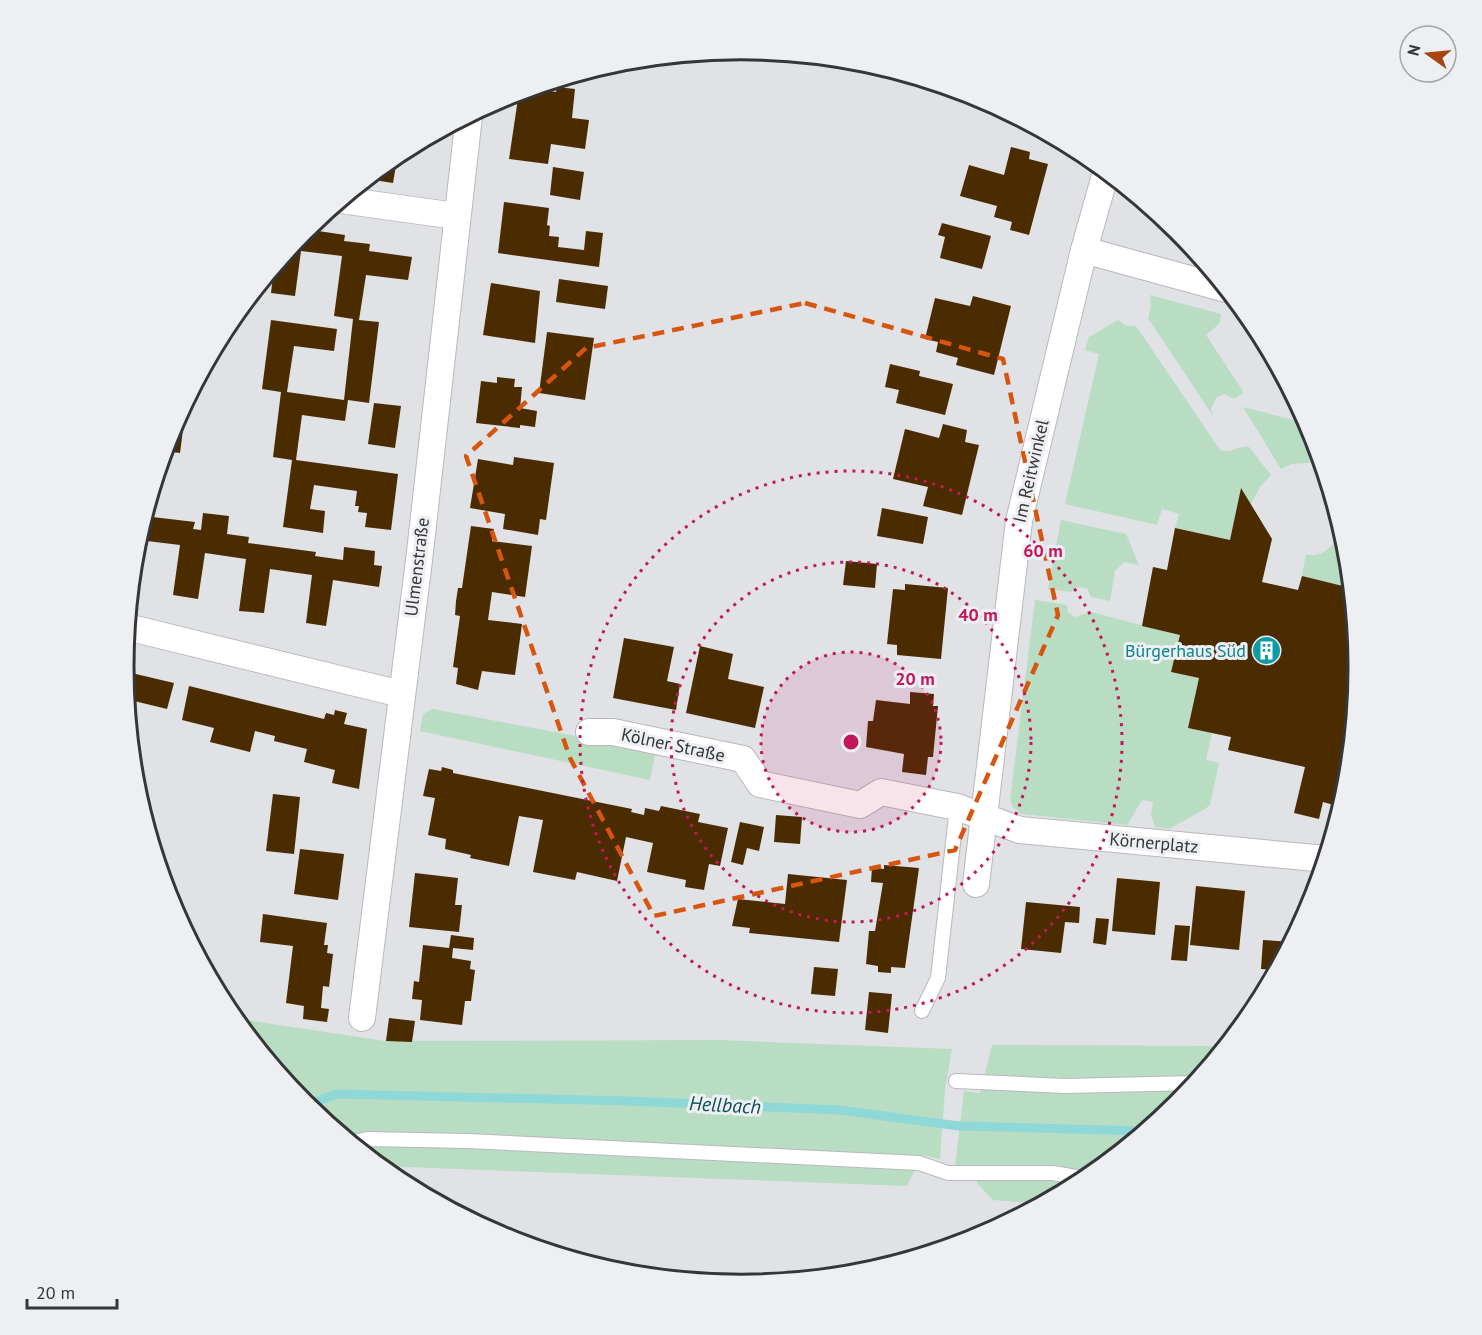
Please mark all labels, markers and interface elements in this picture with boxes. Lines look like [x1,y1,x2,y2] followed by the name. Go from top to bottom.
[1398,24,1458,84] north arrow
[1402,42,1425,58] text: N
[1007,416,1054,525] street label: Im Reitwinkel
[399,516,434,618] street label: Ulmenstraße
[1023,539,1063,562] text: 60 m
[958,603,998,626] text: 40 m
[1251,635,1283,667] building icon: Bürgerhaus Süd
[1125,639,1246,662] place label: Bürgerhaus Süd
[895,667,935,690] text: 20 m
[619,722,727,767] street label: Kölner Straße
[841,732,861,752] centre of rings
[1109,827,1199,858] street label: Körnerplatz
[688,1090,762,1120] water label: Hellbach
[27,1272,117,1310] scale bar
[36,1281,75,1304] text: 20 m

